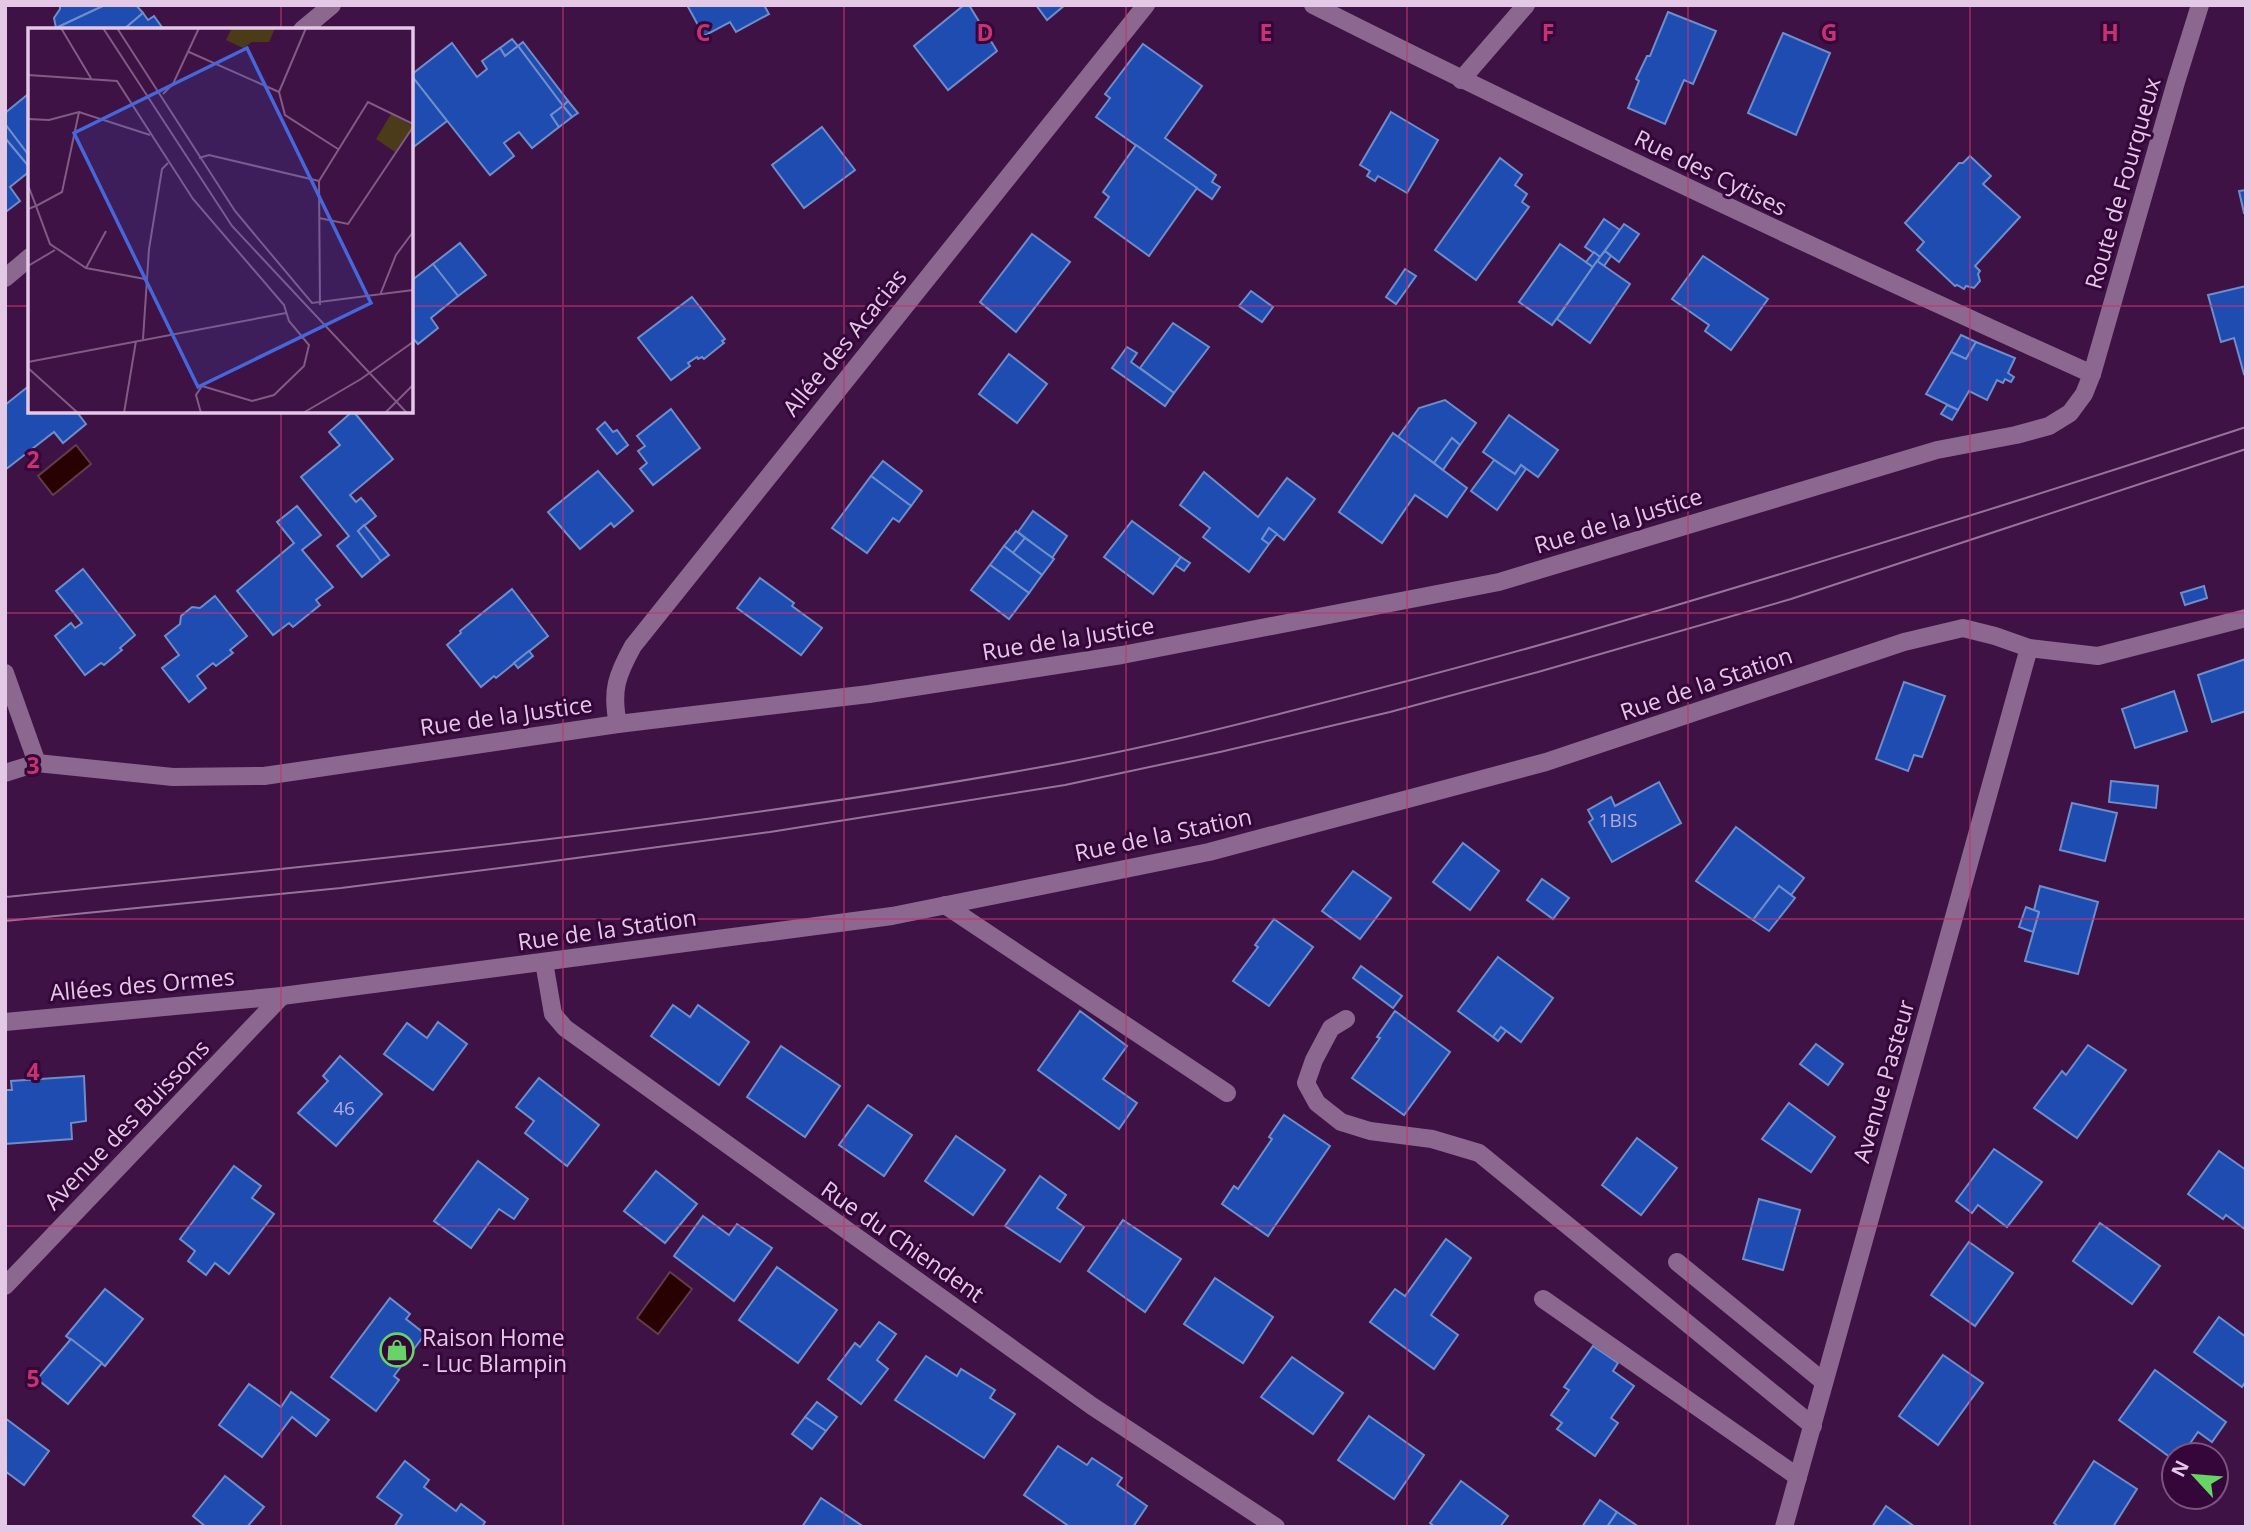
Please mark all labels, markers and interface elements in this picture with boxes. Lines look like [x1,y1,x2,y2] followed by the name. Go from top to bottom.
[696,16,710,48] text: C
[976,16,994,48] text: D
[1260,16,1272,48] text: E
[1542,16,1554,48] text: F
[1821,16,1837,48] text: G
[2101,16,2119,48] text: H
[28,28,413,413] inset map
[2076,74,2168,292] street label: Route de Fourqueux
[1629,121,1793,223] street label: Rue des Cytises
[775,262,913,422] street label: Allée des Acacias
[26,443,40,475] text: 2
[1530,479,1706,561] street label: Rue de la Justice
[980,609,1156,667] street label: Rue de la Justice
[1616,639,1796,727] street label: Rue de la Station
[418,687,594,743] street label: Rue de la Justice
[26,749,40,781] text: 3
[1072,800,1254,868] street label: Rue de la Station
[1599,807,1637,833] house number: 1BIS
[516,901,698,957] street label: Rue de la Station
[48,960,236,1008] street label: Allées des Ormes
[1844,995,1922,1166] street label: Avenue Pasteur
[36,1032,216,1216] street label: Avenue des Buissons
[26,1055,40,1087] text: 4
[333,1095,355,1121] house number: 46
[815,1173,991,1309] street label: Rue du Chiendent
[422,1321,567,1379] place label: Raison Home - Luc Blampin
[378,1331,416,1369] shop icon: Raison Home - Luc Blampin
[26,1362,40,1394] text: 5
[2160,1441,2230,1511] north arrow
[2165,1456,2195,1481] text: N

